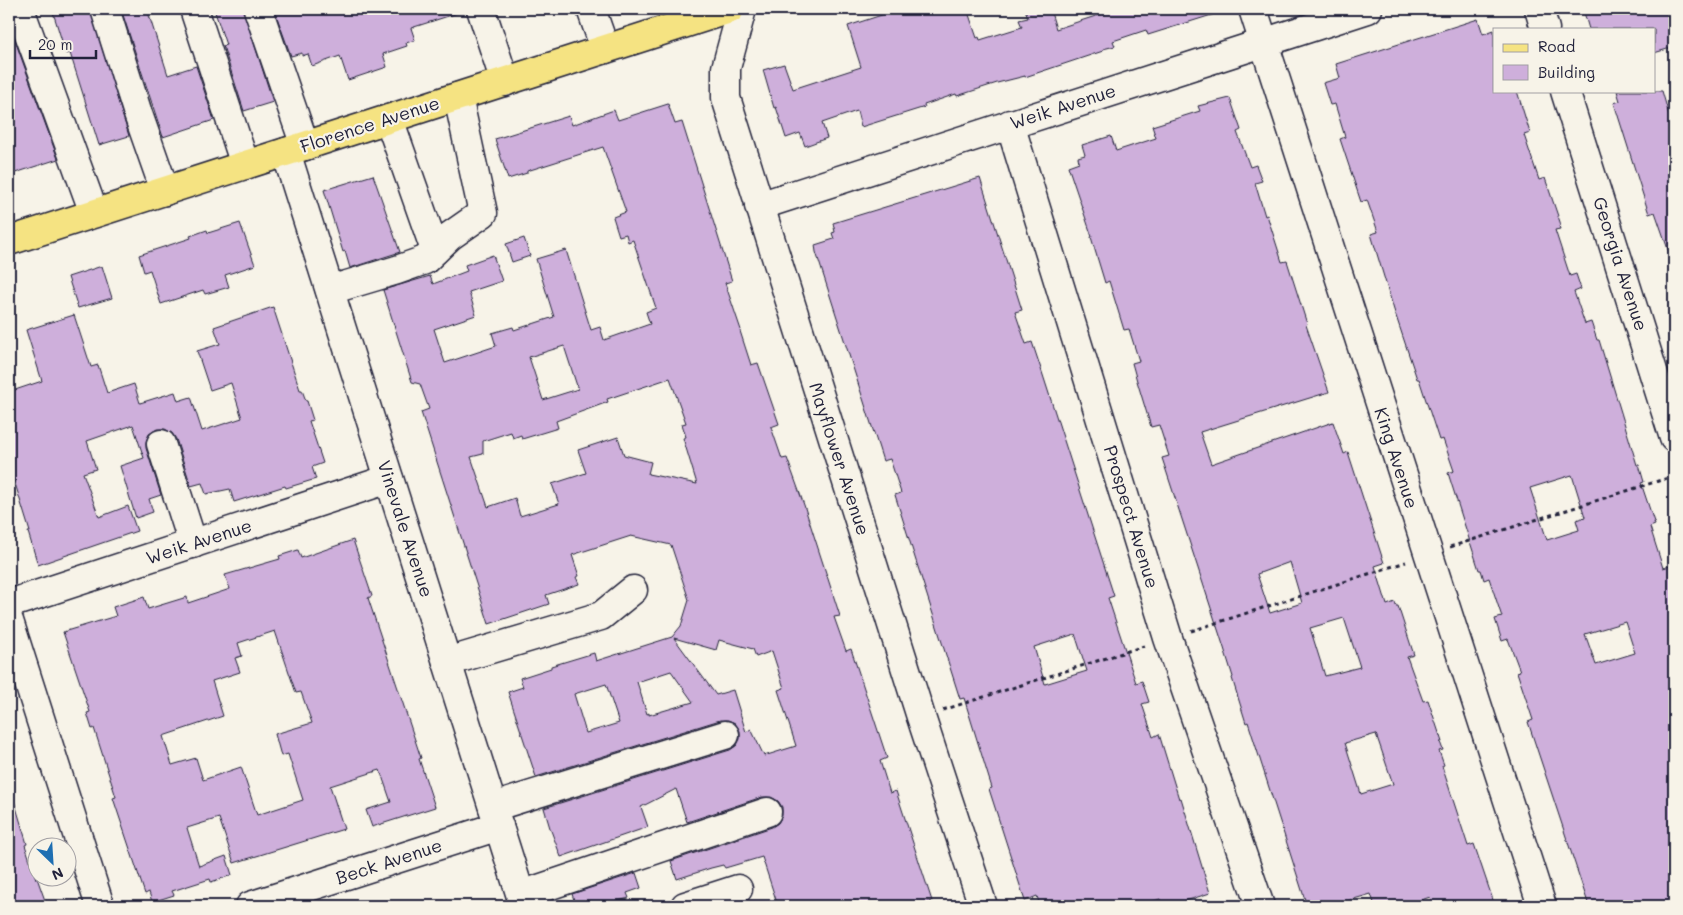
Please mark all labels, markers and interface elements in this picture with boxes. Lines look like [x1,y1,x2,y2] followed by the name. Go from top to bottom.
[30,28,96,60] scale bar
[1493,28,1656,92] legend
[38,34,72,54] text: 20 m
[1538,36,1575,56] text: Road
[1538,62,1595,82] text: Building
[1007,78,1119,134] street label: Weik Avenue
[297,90,442,158] street label: Florence Avenue
[1588,194,1654,334] street label: Georgia Avenue
[804,379,876,538] street label: Mayflower Avenue
[1369,404,1425,511] street label: King Avenue
[1099,442,1165,591] street label: Prospect Avenue
[372,457,439,600] street label: Vinevale Avenue
[143,513,255,569] street label: Weik Avenue
[332,833,445,890] street label: Beck Avenue
[28,838,78,888] north arrow
[49,863,67,885] text: N

